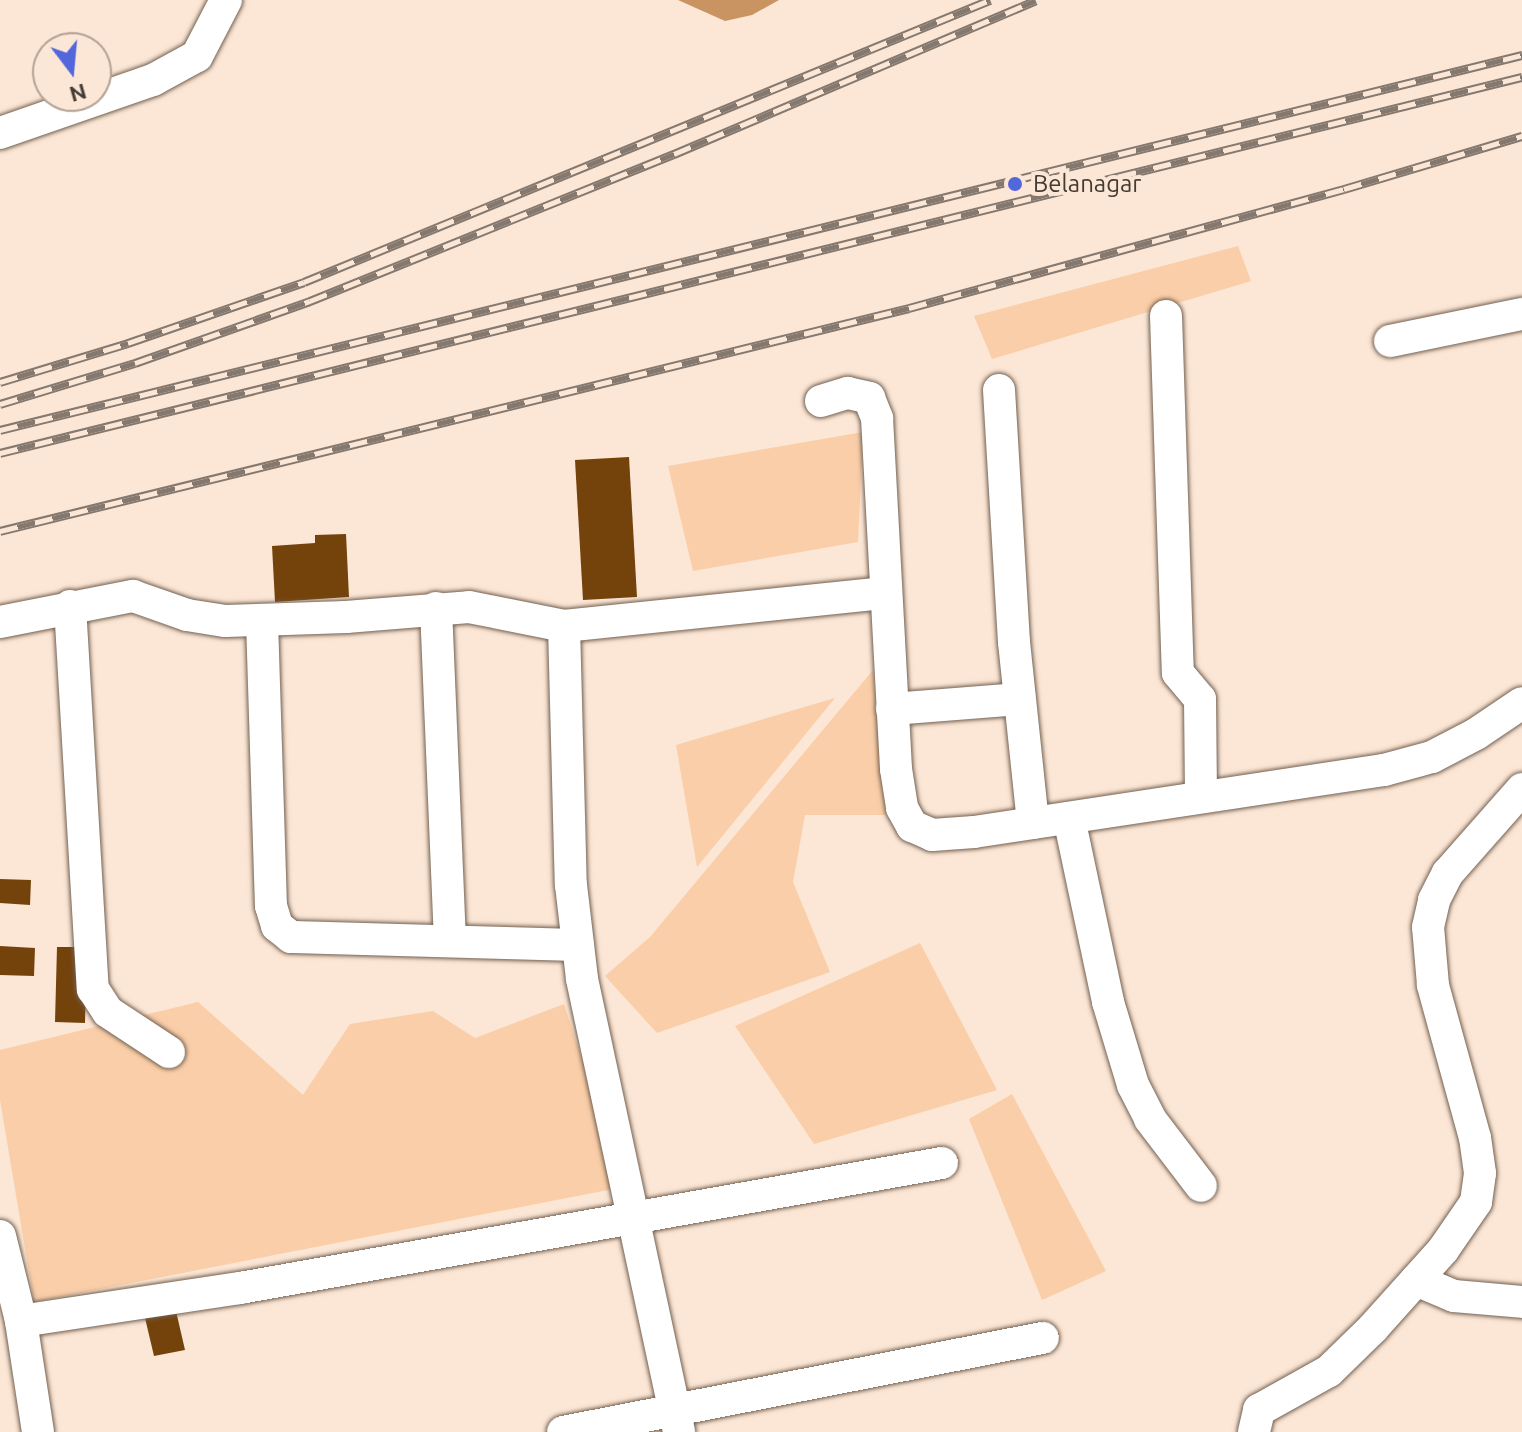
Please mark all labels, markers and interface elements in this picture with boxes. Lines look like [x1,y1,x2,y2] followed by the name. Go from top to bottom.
[32,32,112,112] north arrow
[67,79,90,108] text: N
[1033,170,1141,198] place label: Belanagar
[1004,173,1026,195] marker: Belanagar

